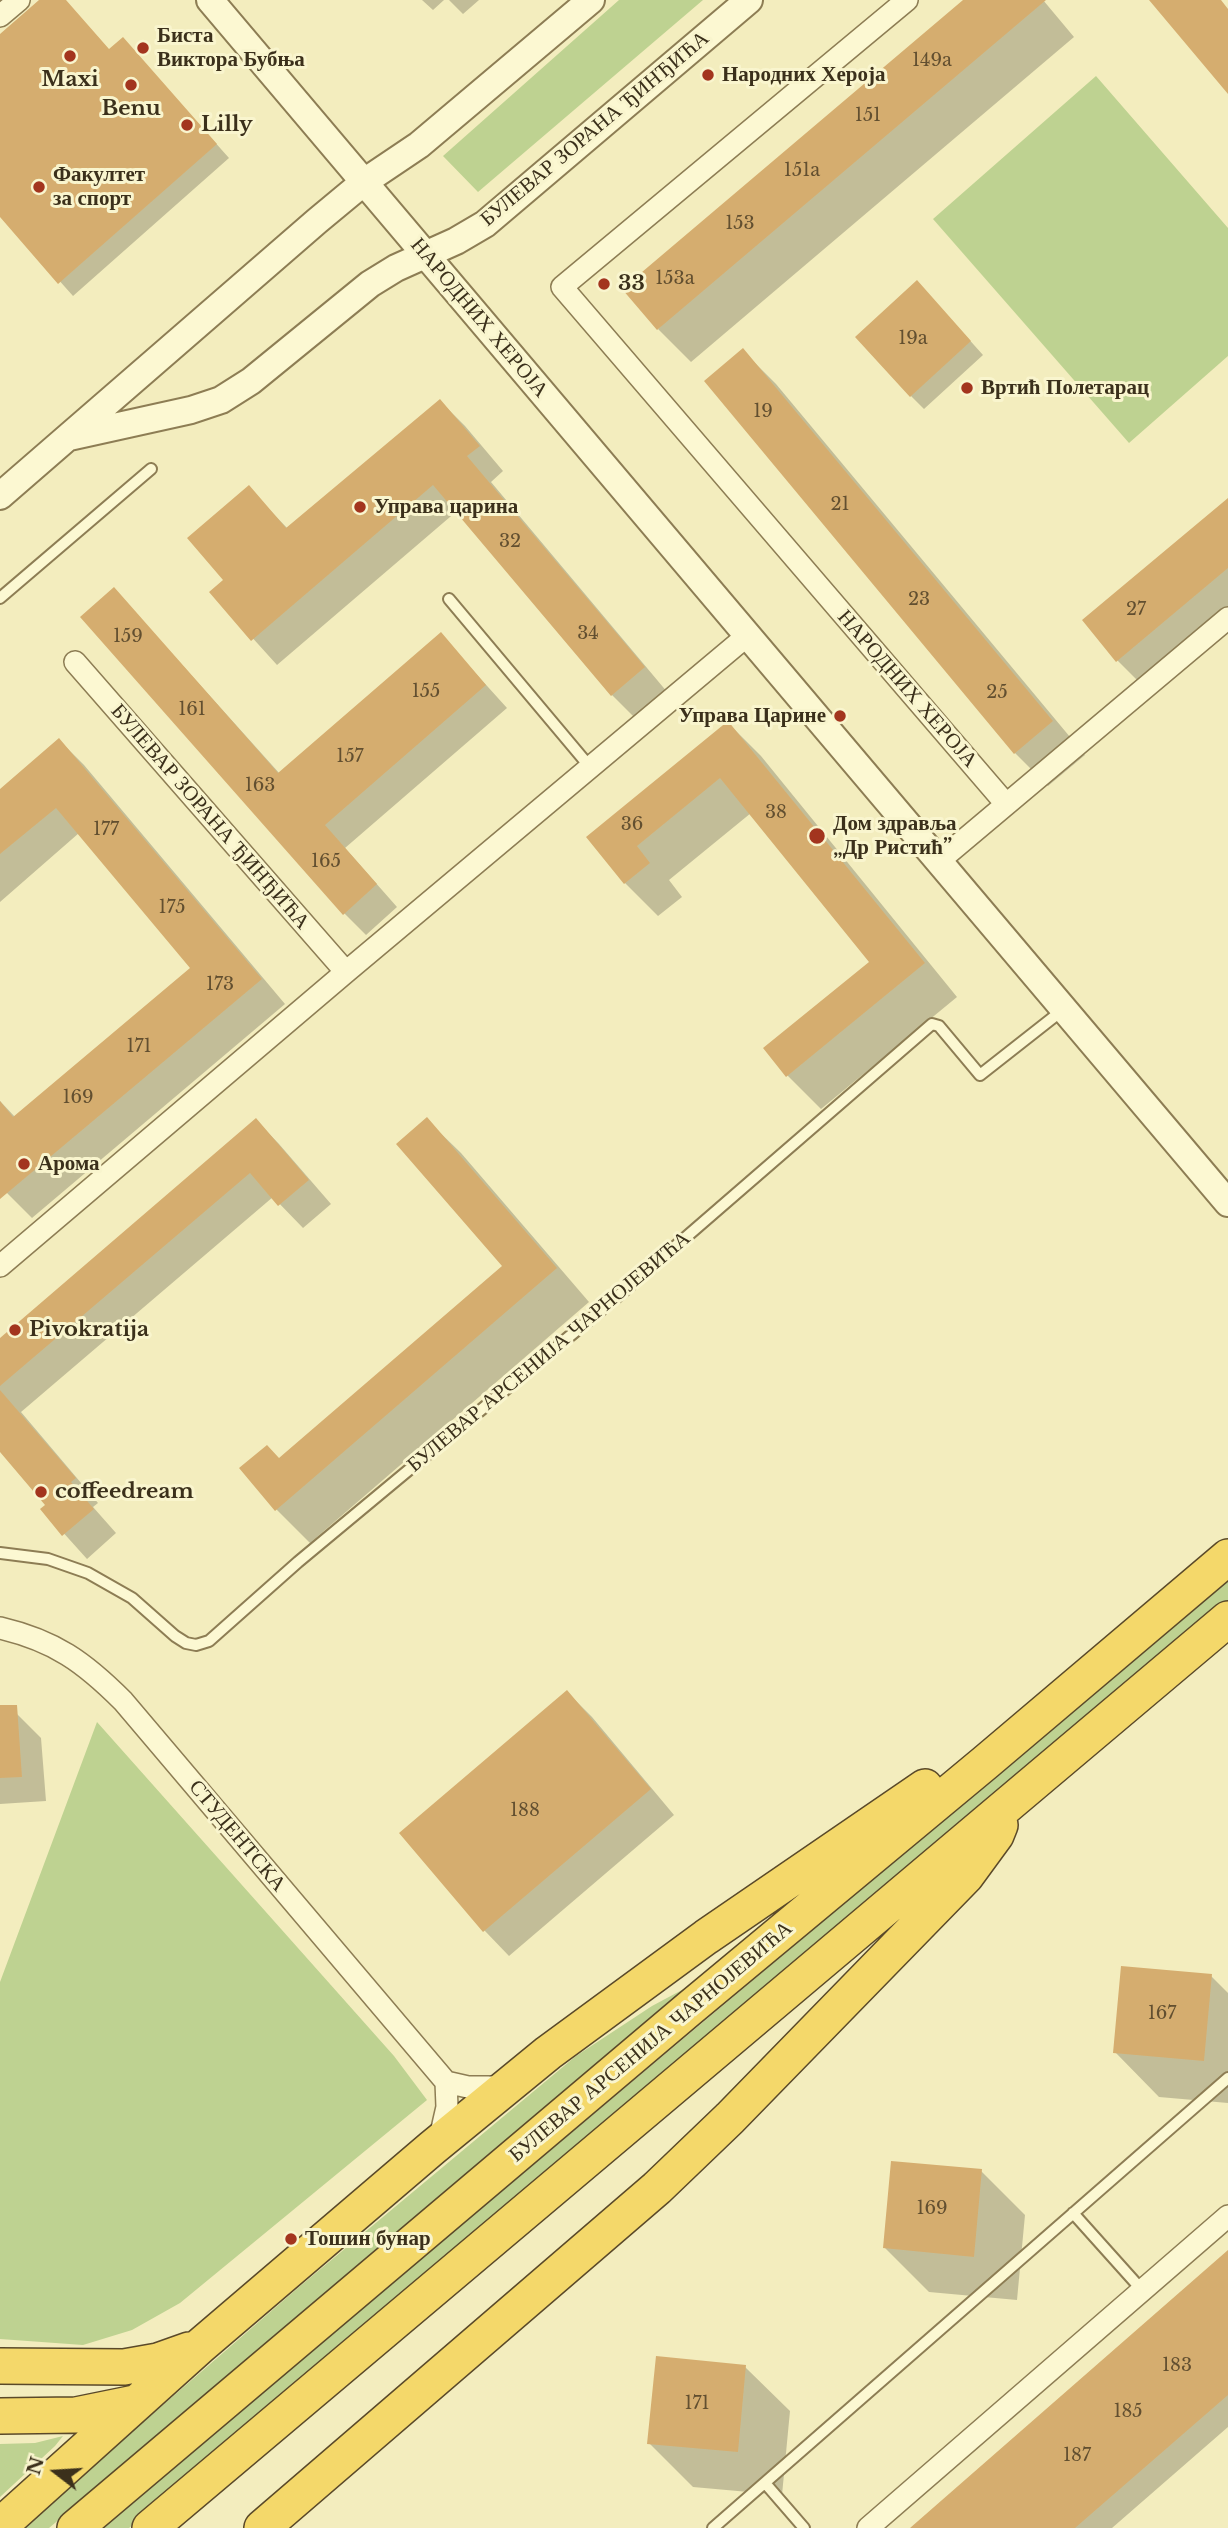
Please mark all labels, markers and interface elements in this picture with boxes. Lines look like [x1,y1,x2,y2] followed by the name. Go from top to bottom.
[157,23,305,73] place label: Биста Виктора Бубња
[476,26,714,232] street label: БУЛЕВАР ЗОРАНА ЂИНЂИЋА
[135,40,151,56] marker: Биста Виктора Бубња
[62,48,78,64] marker: Maxi
[912,50,952,72] house number: 149a
[722,62,885,88] place label: Народних Хероја
[41,67,99,93] place label: Maxi
[700,67,716,83] marker: Народних Хероја
[123,77,139,93] marker: Benu
[101,96,161,122] place label: Benu
[855,105,881,127] house number: 151
[201,112,253,138] place label: Lilly
[179,117,195,133] marker: Lilly
[784,160,820,182] house number: 151a
[53,162,145,212] place label: Факултет за спорт
[31,179,47,195] marker: Факултет за спорт
[725,213,755,235] house number: 153
[405,233,553,403] street label: НАРОДНИХ ХЕРОЈА
[655,268,695,290] house number: 153a
[618,271,645,297] place label: 33
[596,276,612,292] marker: 33
[898,328,928,350] house number: 19a
[981,375,1149,401] place label: Вртић Полетарац
[959,380,975,396] marker: Вртић Полетарац
[753,401,773,423] house number: 19
[374,494,518,520] place label: Управа царина
[830,494,850,516] house number: 21
[352,499,368,515] marker: Управа царина
[499,531,521,553] house number: 32
[908,589,930,611] house number: 23
[1126,599,1146,621] house number: 27
[832,605,982,773] street label: НАРОДНИХ ХЕРОЈА
[577,623,599,645] house number: 34
[113,626,143,648] house number: 159
[412,681,440,703] house number: 155
[986,682,1008,704] house number: 25
[105,699,315,935] street label: БУЛЕВАР ЗОРАНА ЂИНЂИЋА
[178,699,206,721] house number: 161
[679,703,826,729] place label: Управа Царине
[832,708,848,724] marker: Управа Царине
[336,746,364,768] house number: 157
[245,775,275,797] house number: 163
[765,802,787,824] house number: 38
[833,811,957,861] place label: Дом здравља „Др Ристић”
[621,814,643,836] house number: 36
[93,819,119,841] house number: 177
[807,826,827,846] marker: Дом здравља „Др Ристић”
[311,851,341,873] house number: 165
[158,897,186,919] house number: 175
[206,974,234,996] house number: 173
[126,1036,152,1058] house number: 171
[62,1087,94,1109] house number: 169
[38,1151,100,1177] place label: Арома
[16,1156,32,1172] marker: Арома
[402,1226,696,1478] street label: БУЛЕВАР АРСЕНИЈА ЧАРНОЈЕВИЋА
[29,1317,149,1343] place label: Pivokratija
[7,1322,23,1338] marker: Pivokratija
[55,1479,194,1505] place label: coffeedream
[33,1484,49,1500] marker: coffeedream
[183,1775,291,1897] street label: СТУДЕНТСКА
[510,1800,540,1822] house number: 188
[504,1916,798,2168] street label: БУЛЕВАР АРСЕНИЈА ЧАРНОЈЕВИЋА
[1148,2003,1176,2025] house number: 167
[916,2198,948,2220] house number: 169
[305,2226,431,2252] place label: Тошин бунар
[283,2231,299,2247] marker: Тошин бунар
[1162,2355,1192,2377] house number: 183
[684,2393,710,2415] house number: 171
[1113,2401,1143,2423] house number: 185
[21,2437,91,2507] north arrow
[1063,2445,1091,2467] house number: 187
[22,2454,49,2478] text: N

